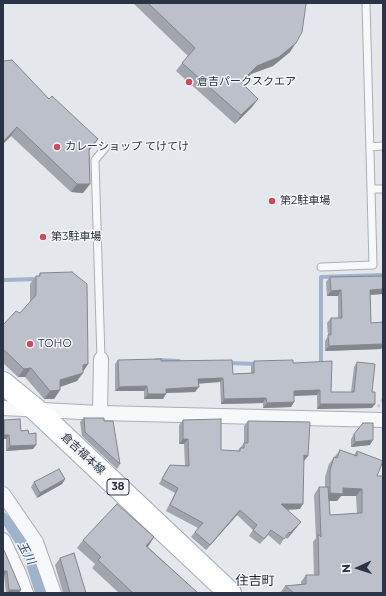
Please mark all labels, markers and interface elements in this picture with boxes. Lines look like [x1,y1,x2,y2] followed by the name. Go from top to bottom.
[197,75,296,89] place label: 倉吉パークスクエア
[184,77,194,87] marker: 倉吉パークスクエア
[65,140,189,154] place label: カレーショップ てけてけ
[52,142,62,152] marker: カレーショップ てけてけ
[280,194,330,208] place label: 第2駐車場
[267,196,277,206] marker: 第2駐車場
[51,230,101,244] place label: 第3駐車場
[38,232,48,242] marker: 第3駐車場
[38,337,72,351] place label: TOHO
[25,339,35,349] marker: TOHO
[58,430,108,478] street label: 倉吉福本線
[107,479,129,495] road number: 38
[14,539,38,567] water label: 玉川
[338,548,378,588] north arrow
[339,564,353,573] text: N
[236,573,274,589] district label: 住吉町

